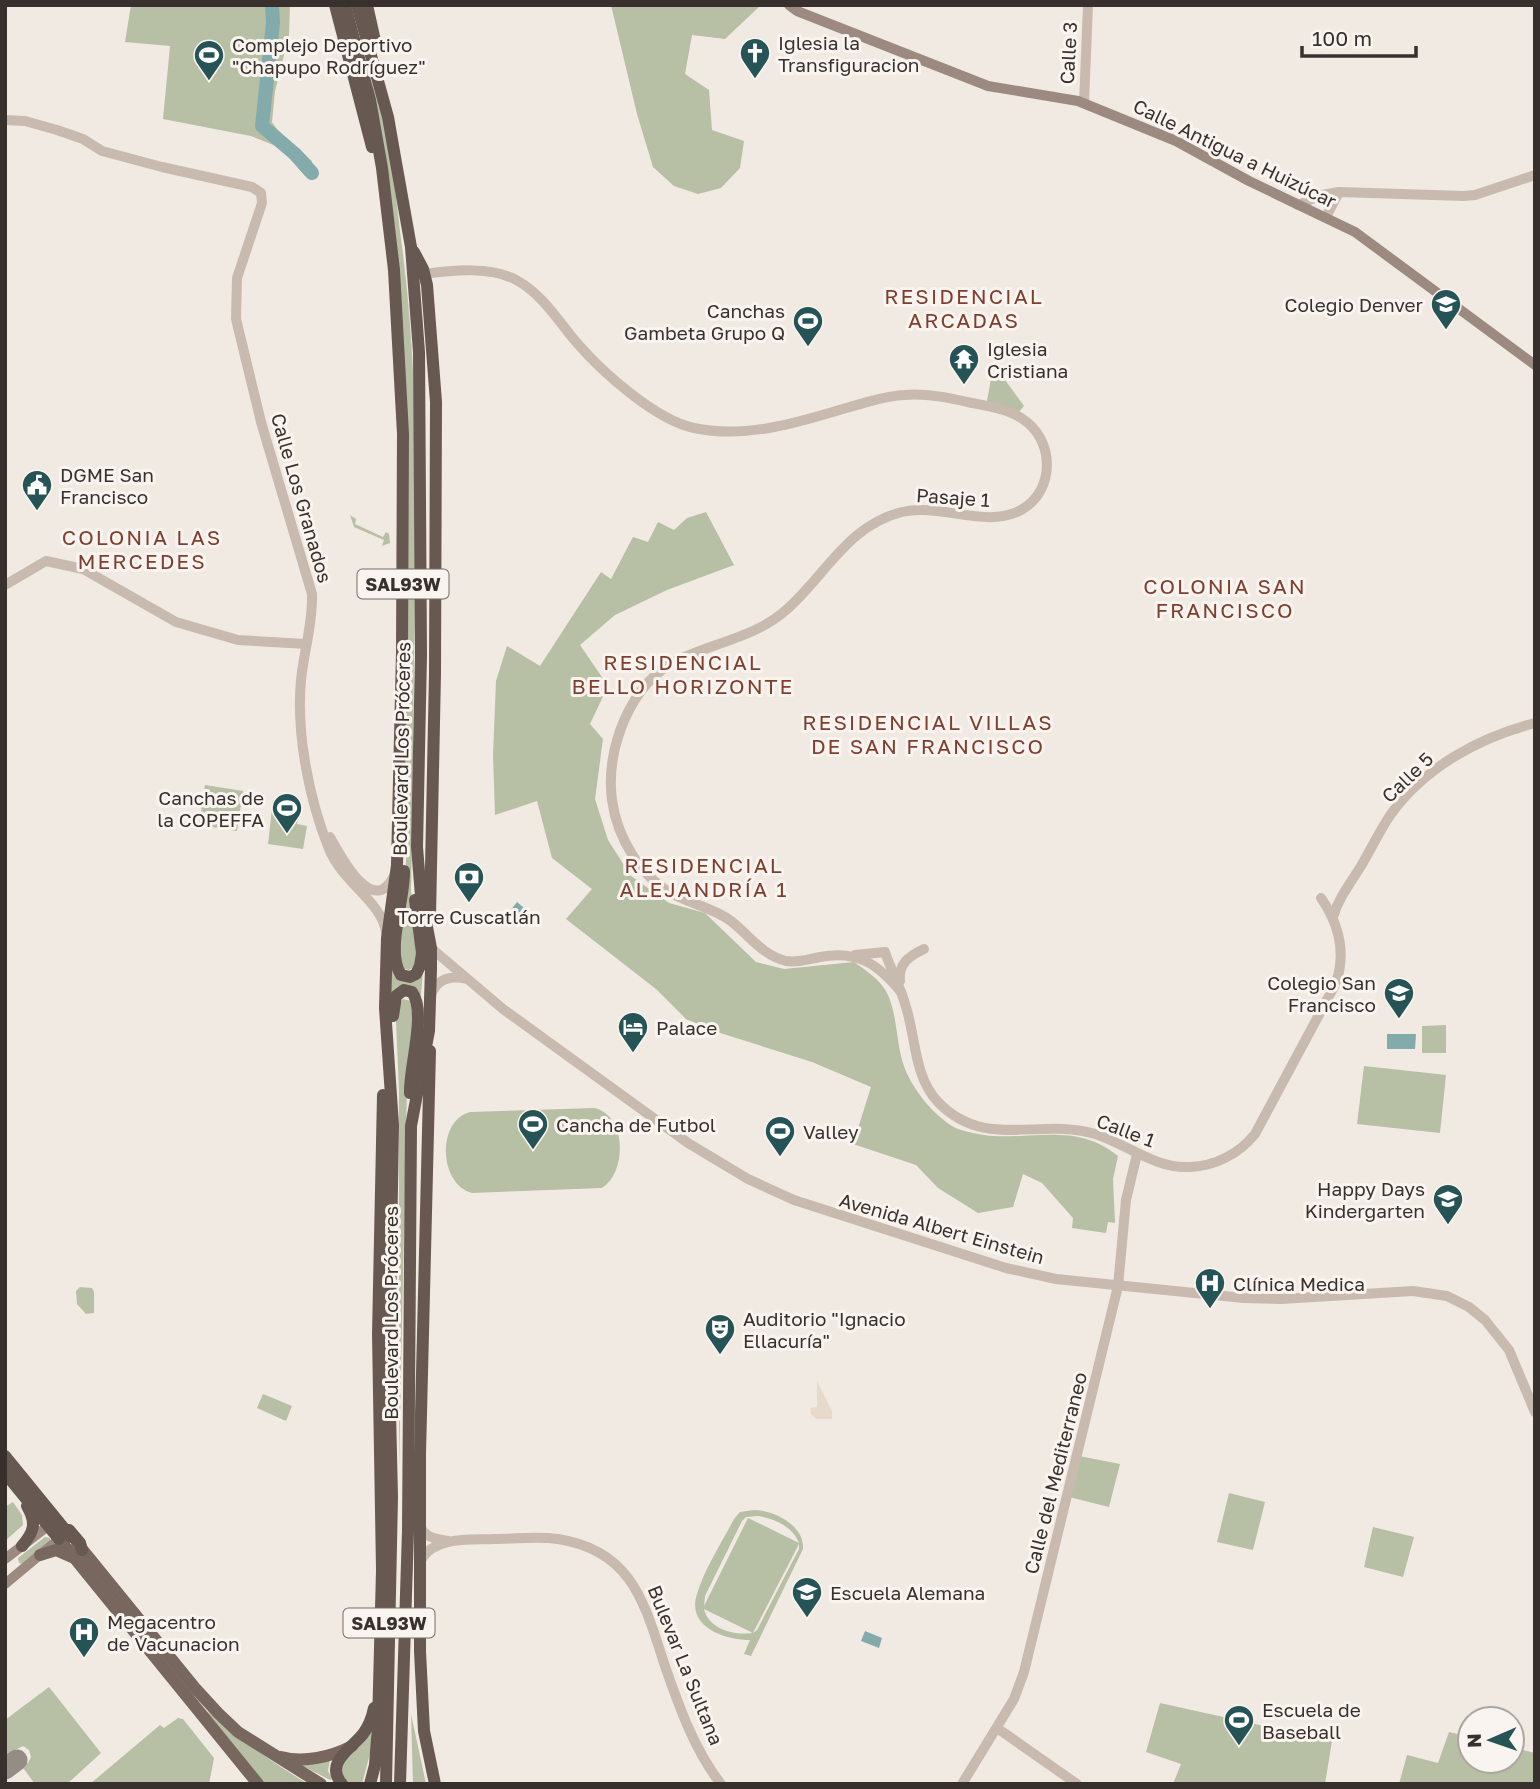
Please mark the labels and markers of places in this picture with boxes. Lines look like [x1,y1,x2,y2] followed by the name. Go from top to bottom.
[778,31,919,76] place label: Iglesia la Transfiguracion
[232,33,426,78] place label: Complejo Deportivo "Chapupo Rodríguez"
[738,36,772,80] church icon: Iglesia la Transfiguracion
[192,38,226,82] sports icon: Complejo Deportivo "Chapupo Rodríguez"
[1429,287,1463,331] school or university icon: Colegio Denver
[1285,293,1424,316] place label: Colegio Denver
[624,299,785,344] place label: Canchas Gambeta Grupo Q
[791,304,825,348] sports icon: Canchas Gambeta Grupo Q
[987,337,1068,382] place label: Iglesia Cristiana
[947,342,981,386] temple icon: Iglesia Cristiana
[60,463,154,508] place label: DGME San Francisco
[20,468,54,512] public building icon: DGME San Francisco
[157,786,264,831] place label: Canchas de la COPEFFA
[270,791,304,835] sports icon: Canchas de la COPEFFA
[452,860,486,904] bank icon: Torre Cuscatlán
[397,905,541,928] place label: Torre Cuscatlán
[1267,971,1376,1016] place label: Colegio San Francisco
[1382,976,1416,1020] school or university icon: Colegio San Francisco
[616,1010,650,1054] hotel icon: Palace
[656,1016,717,1039] place label: Palace
[516,1107,550,1151] sports icon: Cancha de Futbol
[556,1113,716,1136] place label: Cancha de Futbol
[763,1114,797,1158] sports icon: Valley
[803,1120,859,1143] place label: Valley
[1305,1177,1425,1222] place label: Happy Days Kindergarten
[1431,1182,1465,1226] school or university icon: Happy Days Kindergarten
[1193,1266,1227,1310] hospital icon: Clínica Medica
[1233,1272,1365,1295] place label: Clínica Medica
[743,1307,906,1352] place label: Auditorio "Ignacio Ellacuría"
[703,1312,737,1356] theatre icon: Auditorio "Ignacio Ellacuría"
[790,1575,824,1619] school or university icon: Escuela Alemana
[830,1581,985,1604] place label: Escuela Alemana
[107,1610,240,1655] place label: Megacentro de Vacunacion
[67,1615,101,1659] hospital icon: Megacentro de Vacunacion
[1262,1698,1361,1743] place label: Escuela de Baseball
[1222,1703,1256,1747] sports icon: Escuela de Baseball

